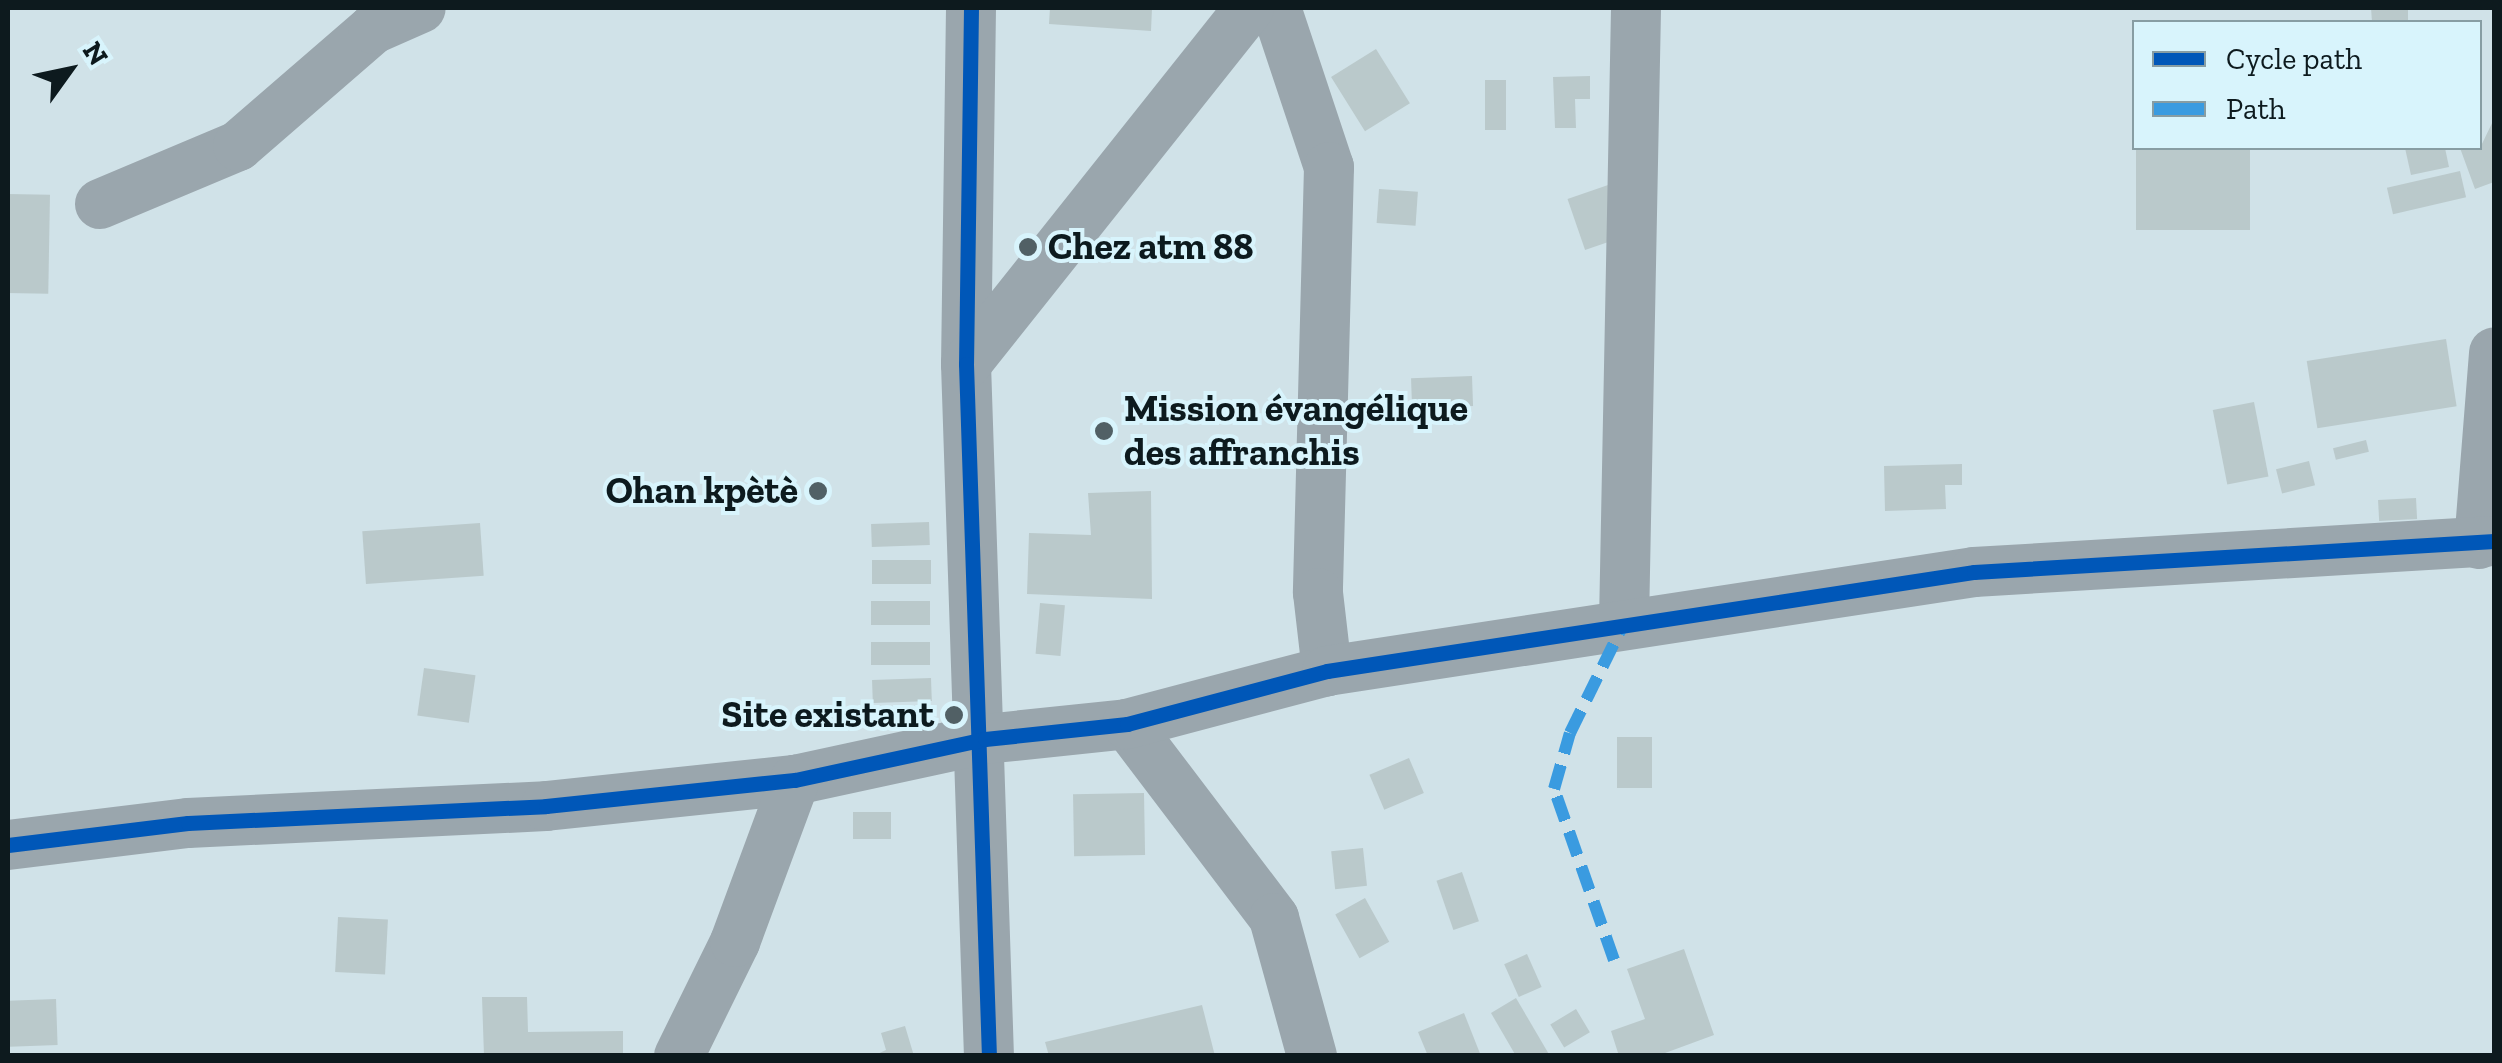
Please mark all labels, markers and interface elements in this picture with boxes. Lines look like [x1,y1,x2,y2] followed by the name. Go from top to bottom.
[20,20,120,120] north arrow
[2132,20,2482,150] legend
[76,35,115,71] text: N
[2226,41,2362,77] text: Cycle path
[2226,91,2285,127] text: Path
[1048,224,1254,270] place label: Chez atm 88
[1017,236,1039,258] marker: Chez atm 88
[1124,386,1468,476] place label: Mission évangélique des affranchis
[1093,420,1115,442] marker: Mission évangélique des affranchis
[606,468,798,514] place label: Ohan kpètè
[807,480,829,502] marker: Ohan kpètè
[721,692,934,738] place label: Site existant
[943,704,965,726] marker: Site existant

